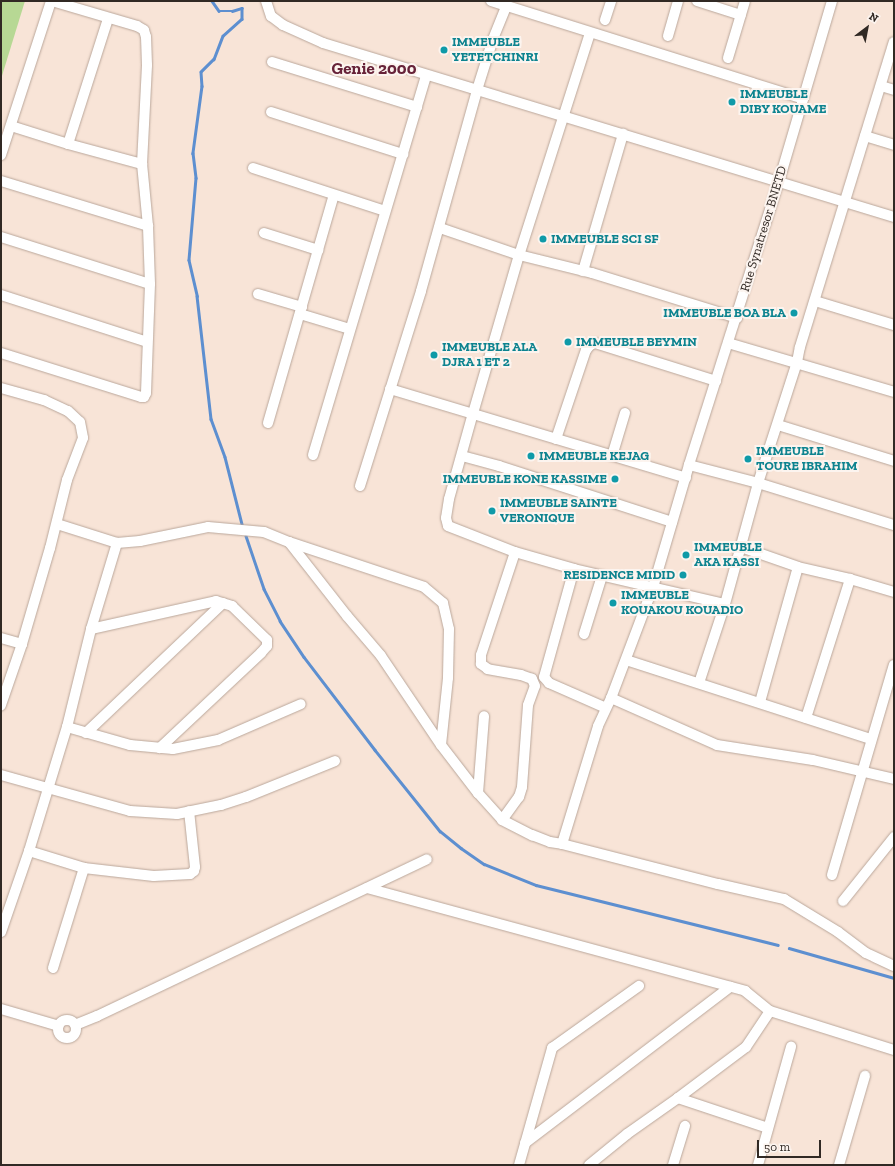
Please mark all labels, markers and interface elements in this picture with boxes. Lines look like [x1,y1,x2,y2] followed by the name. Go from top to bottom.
[847,8,887,48] north arrow
[867,10,881,25] text: N
[452,35,538,66] place label: IMMEUBLE YETETCHINRI
[439,45,449,55] marker: IMMEUBLE YETETCHINRI
[332,59,416,79] district label: Genie 2000
[740,87,827,118] place label: IMMEUBLE DIBY KOUAME
[727,97,737,107] marker: IMMEUBLE DIBY KOUAME
[737,164,791,294] street label: Rue Synatresor BNETD
[551,231,659,247] place label: IMMEUBLE SCI SF
[538,234,548,244] marker: IMMEUBLE SCI SF
[663,305,786,321] place label: IMMEUBLE BOA BLA
[789,308,799,318] marker: IMMEUBLE BOA BLA
[576,334,697,350] place label: IMMEUBLE BEYMIN
[563,337,573,347] marker: IMMEUBLE BEYMIN
[442,340,538,371] place label: IMMEUBLE ALA DJRA 1 ET 2
[429,350,439,360] marker: IMMEUBLE ALA DJRA 1 ET 2
[756,444,857,475] place label: IMMEUBLE TOURE IBRAHIM
[539,448,649,464] place label: IMMEUBLE KEJAG
[526,451,536,461] marker: IMMEUBLE KEJAG
[743,454,753,464] marker: IMMEUBLE TOURE IBRAHIM
[443,471,607,487] place label: IMMEUBLE KONE KASSIME
[610,474,620,484] marker: IMMEUBLE KONE KASSIME
[500,496,617,527] place label: IMMEUBLE SAINTE VERONIQUE
[487,506,497,516] marker: IMMEUBLE SAINTE VERONIQUE
[694,540,762,571] place label: IMMEUBLE AKA KASSI
[681,550,691,560] marker: IMMEUBLE AKA KASSI
[563,567,675,583] place label: RESIDENCE MIDID
[678,570,688,580] marker: RESIDENCE MIDID
[621,588,743,619] place label: IMMEUBLE KOUAKOU KOUADIO
[608,598,618,608] marker: IMMEUBLE KOUAKOU KOUADIO
[759,1132,823,1158] scale bar
[764,1140,790,1154] text: 50 m

